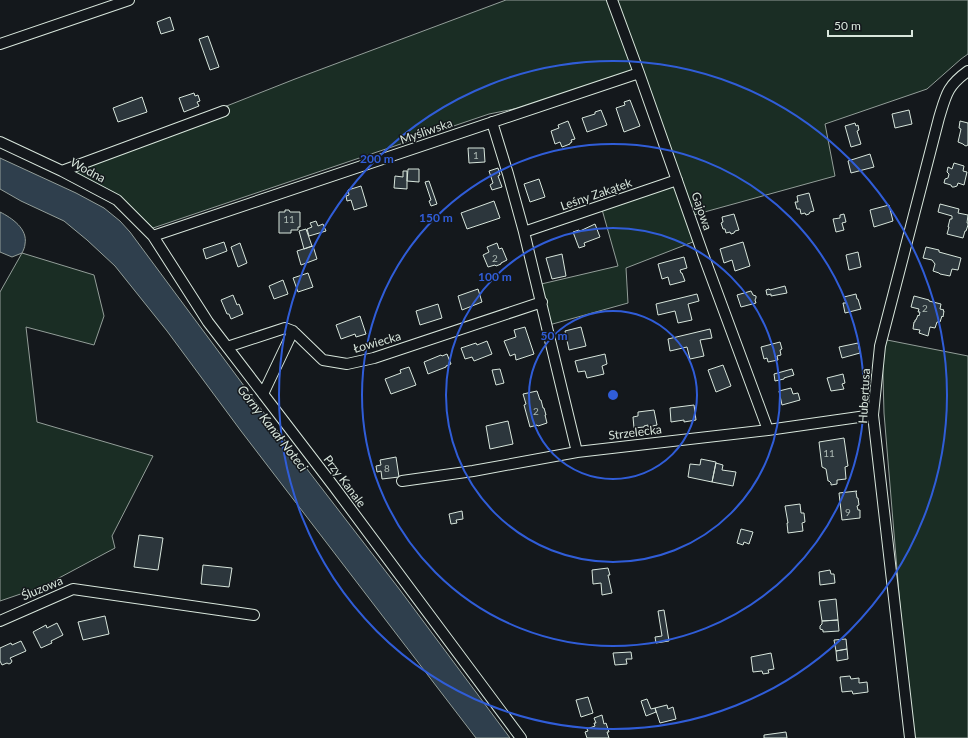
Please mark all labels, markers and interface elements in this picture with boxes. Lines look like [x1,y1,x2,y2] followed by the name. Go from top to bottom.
[828,12,912,38] scale bar
[834,18,861,33] text: 50 m
[398,115,454,147] street label: Myśliwska
[473,149,479,161] house number: 1
[360,151,394,166] text: 200 m
[68,154,108,186] street label: Wodna
[558,174,635,213] street label: Leśny Zakątek
[688,190,716,232] street label: Gajowa
[419,210,453,225] text: 150 m
[283,213,295,225] house number: 11
[492,252,498,264] house number: 2
[478,269,512,284] text: 100 m
[922,302,928,314] house number: 2
[351,328,403,356] street label: Łowiecka
[541,328,567,343] text: 50 m
[855,368,873,424] street label: Hubertusa
[234,382,312,474] water label: Górny Kanał Noteci
[606,388,620,402] centre of rings
[533,405,539,417] house number: 2
[608,421,663,443] street label: Strzelecka
[823,447,835,459] house number: 11
[320,452,370,510] street label: Przy Kanale
[384,462,390,474] house number: 8
[845,506,851,518] house number: 9
[19,573,65,603] street label: Śluzowa

